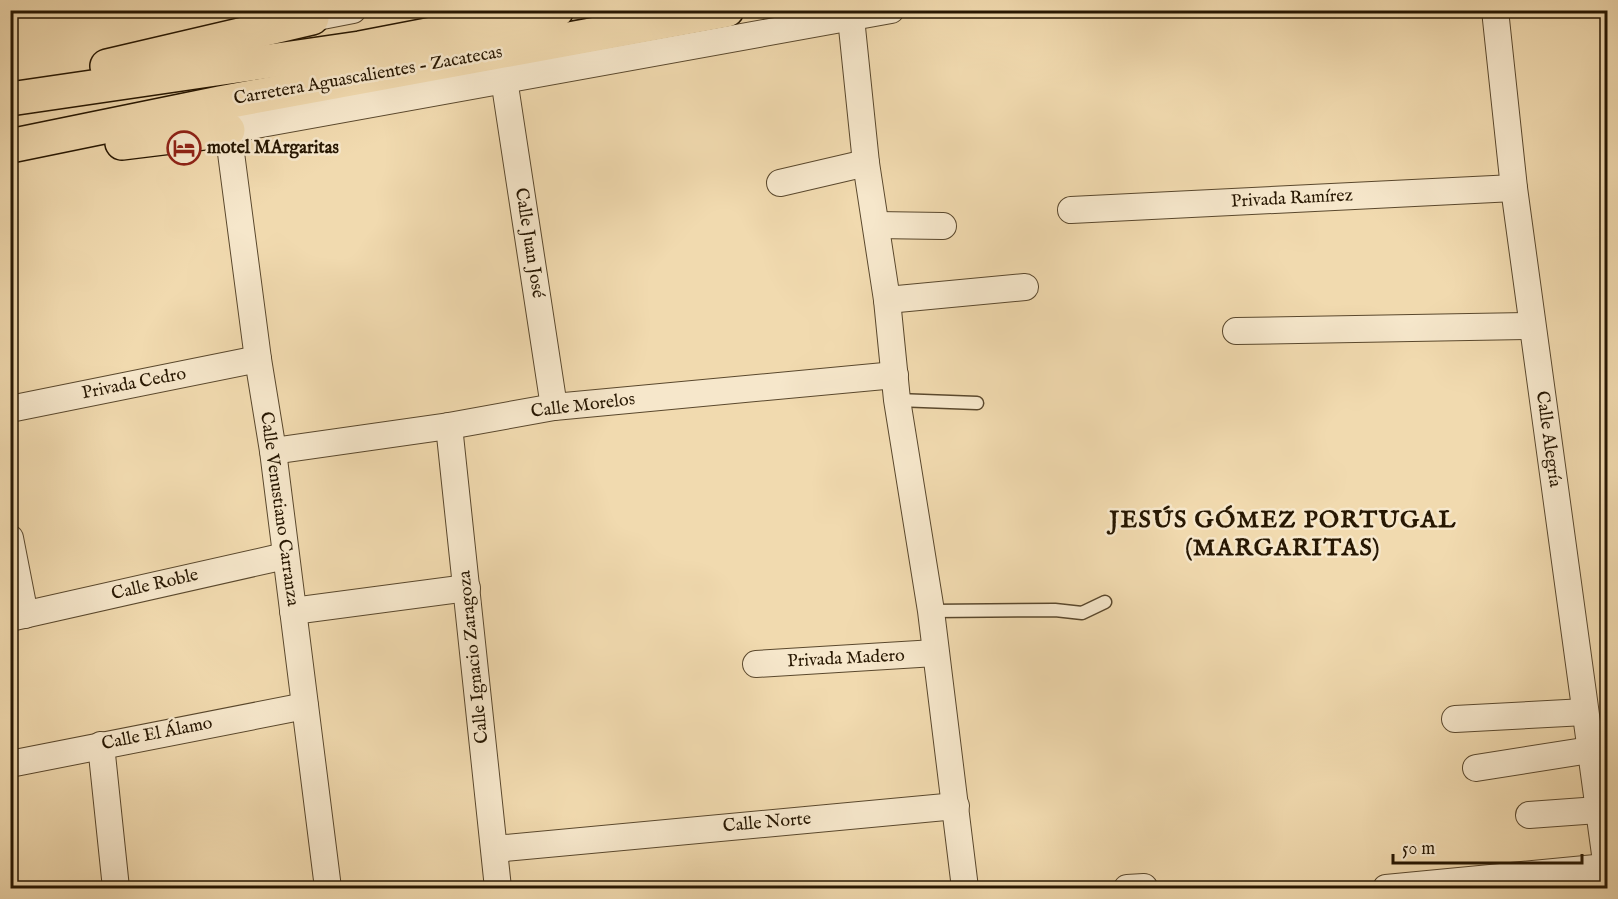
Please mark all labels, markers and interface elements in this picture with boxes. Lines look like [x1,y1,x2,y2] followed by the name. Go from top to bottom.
[232,41,504,111] street label: Carretera Aguascalientes - Zacatecas
[166,130,202,166] hotel icon: motel MArgaritas
[207,137,339,160] place label: motel MArgaritas
[1230,184,1354,214] street label: Privada Ramírez
[509,186,549,300] street label: Calle Juan José
[80,363,188,405] street label: Privada Cedro
[530,388,636,424] street label: Calle Morelos
[1530,389,1566,489] street label: Calle Alegría
[254,410,304,608] street label: Calle Venustiano Carranza
[1106,505,1457,564] district label: JESÚS GÓMEZ PORTUGAL (MARGARITAS)
[109,564,201,606] street label: Calle Roble
[453,569,495,745] street label: Calle Ignacio Zaragoza
[787,644,906,674] street label: Privada Madero
[99,710,215,756] street label: Calle El Álamo
[722,808,812,838] street label: Calle Norte
[1393,827,1582,865] scale bar
[1402,838,1435,861] text: 50 m

